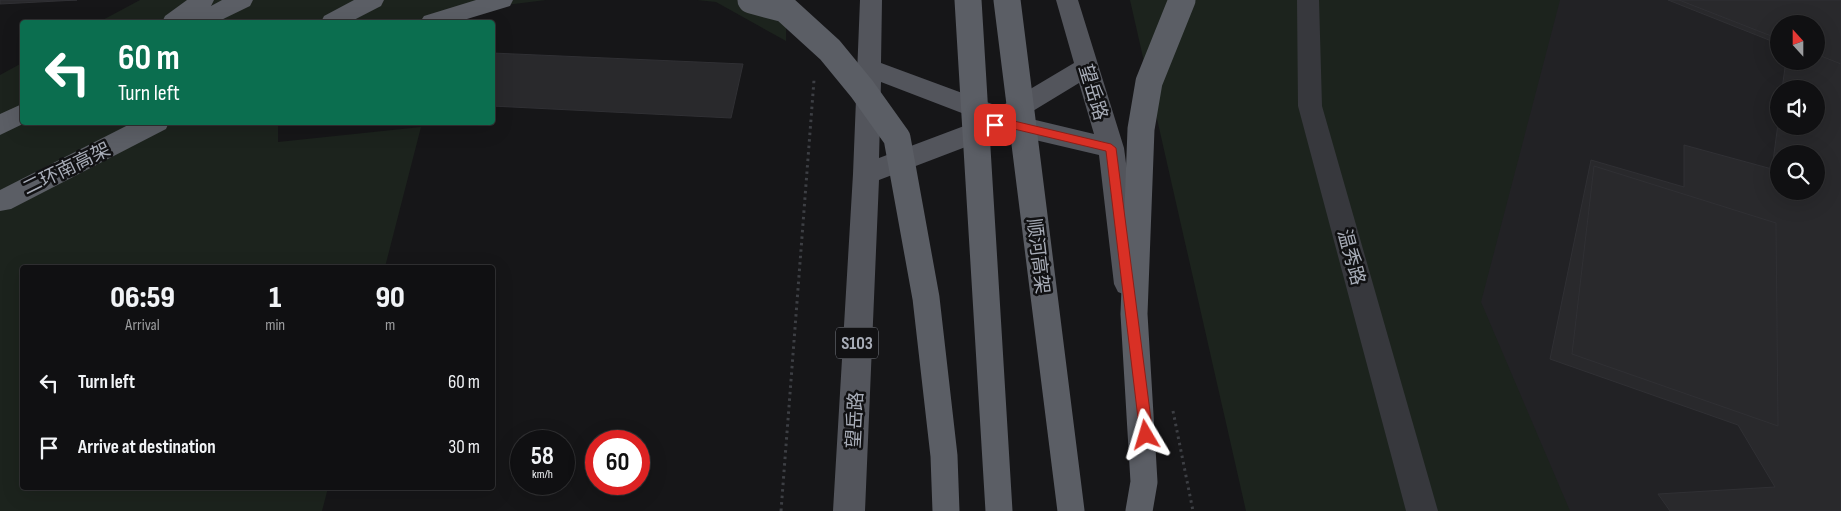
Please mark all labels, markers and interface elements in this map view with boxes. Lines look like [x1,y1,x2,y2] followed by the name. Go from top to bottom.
[1770,15,1825,70] north arrow
[1770,15,1825,200] map controls
[118,37,180,80] text: 60 m
[35,40,100,105] icon: left
[1073,62,1112,123] street label: 望岳路
[118,80,180,107] text: Turn left
[1770,80,1825,135] button: sound
[974,104,1016,146] pin
[981,111,1009,139] icon: arrive
[19,138,114,201] street label: 二环南高架
[1770,145,1825,200] button: search
[1021,217,1054,295] street label: 顺河高架
[1332,227,1369,288] street label: 温秀路
[110,280,175,316] text: 06:59
[269,280,281,316] text: 1
[375,280,405,316] text: 90
[125,316,160,335] text: Arrival
[265,316,285,335] text: min
[385,316,395,335] text: m
[836,328,878,358] road number: S103
[35,369,63,397] icon: left
[78,371,135,394] text: Turn left
[448,371,480,394] text: 60 m
[843,391,868,449] street label: 望岳路
[1119,408,1171,460] position arrow
[585,430,650,495] speed limit sign: 60
[35,434,63,462] icon: arrive
[78,436,216,459] text: Arrive at destination
[448,436,480,459] text: 30 m
[531,441,554,472] text: 58
[532,467,553,482] text: km/h

